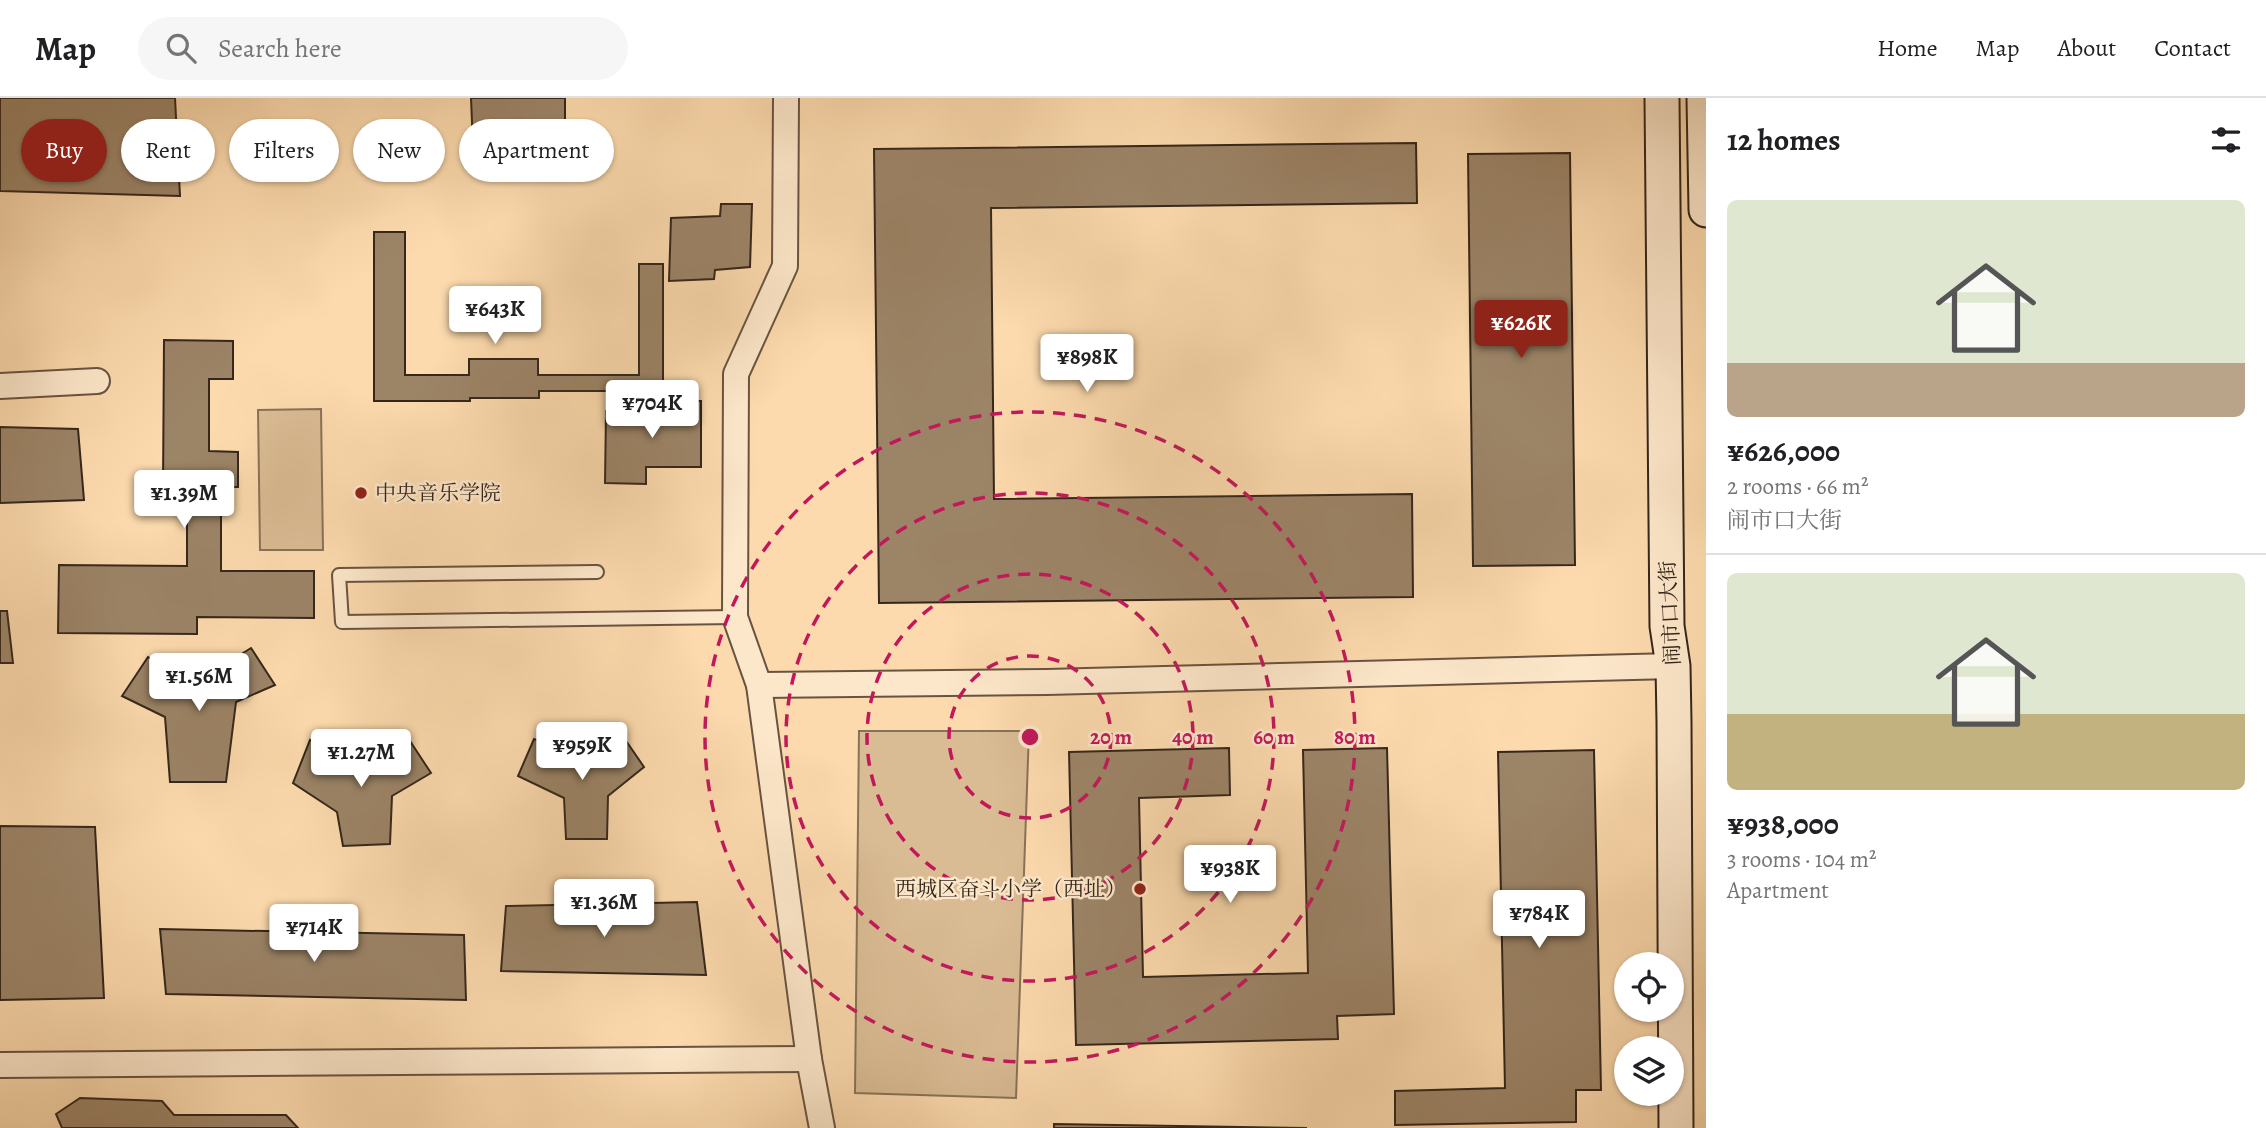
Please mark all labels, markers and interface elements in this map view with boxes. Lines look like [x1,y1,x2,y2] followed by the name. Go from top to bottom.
[138,17,628,80] search box
[35,26,96,71] text: Map
[162,29,200,67] icon: search
[218,31,342,66] text: Search here
[1877,32,1938,64] text: Home
[1976,32,2020,64] text: Map
[2058,32,2116,64] text: About
[2154,32,2231,64] text: Contact
[21,119,107,182] chip: Buy
[121,119,215,182] chip: Rent
[229,119,339,182] chip: Filters
[353,119,445,182] chip: New
[459,119,614,182] chip: Apartment
[1727,120,1840,160] text: 12 homes
[2207,121,2245,159] icon: filters
[1923,245,2049,371] icon: home
[446,286,544,346] pin: ¥643K
[465,293,525,324] text: ¥643K
[1472,300,1570,360] pin: ¥626K
[1491,307,1551,338] text: ¥626K
[1038,334,1136,394] pin: ¥898K
[1056,341,1118,372] text: ¥898K
[603,380,701,440] pin: ¥704K
[622,387,682,418] text: ¥704K
[1727,431,1840,471] text: ¥626,000
[127,470,241,530] pin: ¥1.39M
[1727,471,1869,502] text: 2 rooms · 66 m²
[150,477,218,508] text: ¥1.39M
[375,479,501,507] place label: 中央音乐学院
[353,485,369,501] marker: 中央音乐学院
[1727,505,1842,536] text: 闹市口大街
[1653,560,1687,666] street label: 闹市口大街
[1923,619,2049,745] icon: home
[142,654,256,713] pin: ¥1.56M
[165,660,233,691] text: ¥1.56M
[533,722,631,782] pin: ¥959K
[1090,723,1132,751] text: 20 m
[1172,723,1214,751] text: 40 m
[1253,723,1295,751] text: 60 m
[1334,723,1376,751] text: 80 m
[1018,725,1042,749] centre of rings
[552,729,612,760] text: ¥959K
[304,730,418,789] pin: ¥1.27M
[327,736,395,767] text: ¥1.27M
[1727,804,1839,844] text: ¥938,000
[1727,844,1876,875] text: 3 rooms · 104 m²
[1181,846,1279,905] pin: ¥938K
[1200,852,1260,883] text: ¥938K
[895,875,1126,903] place label: 西城区奋斗小学（西址）
[1727,875,1829,906] text: Apartment
[547,880,661,939] pin: ¥1.36M
[1132,881,1148,897] marker: 西城区奋斗小学（西址）
[570,886,638,917] text: ¥1.36M
[1490,890,1588,950] pin: ¥784K
[1509,897,1569,928] text: ¥784K
[265,904,363,964] pin: ¥714K
[285,911,343,942] text: ¥714K
[1614,952,1684,1106] map controls
[1614,952,1684,1022] button: locate
[1614,1036,1684,1106] button: layers

